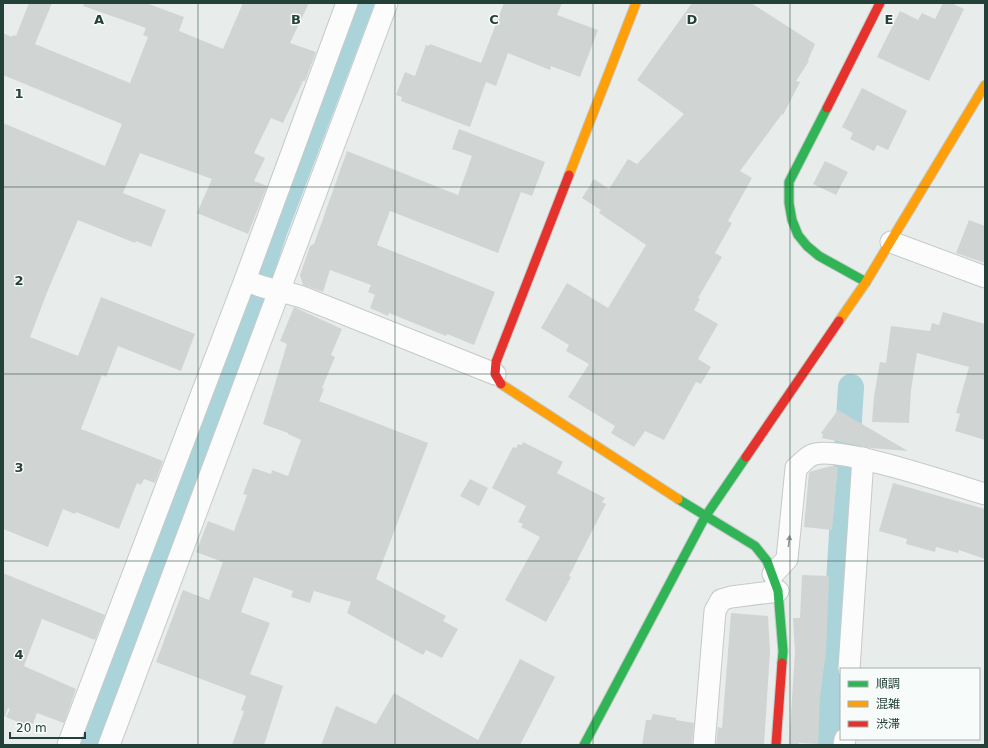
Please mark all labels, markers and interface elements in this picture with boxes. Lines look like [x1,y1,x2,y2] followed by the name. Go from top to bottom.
[94,12,104,27] text: A
[291,12,301,27] text: B
[489,12,499,27] text: C
[687,12,698,27] text: D
[885,12,893,27] text: E
[14,86,24,101] text: 1
[14,273,24,288] text: 2
[14,460,24,475] text: 3
[785,535,792,547] one-way arrow
[14,647,24,662] text: 4
[840,668,980,740] legend
[876,677,900,691] text: 順調
[876,697,900,711] text: 混雑
[10,714,85,740] scale bar
[876,717,900,731] text: 渋滞
[16,721,47,735] text: 20 m

